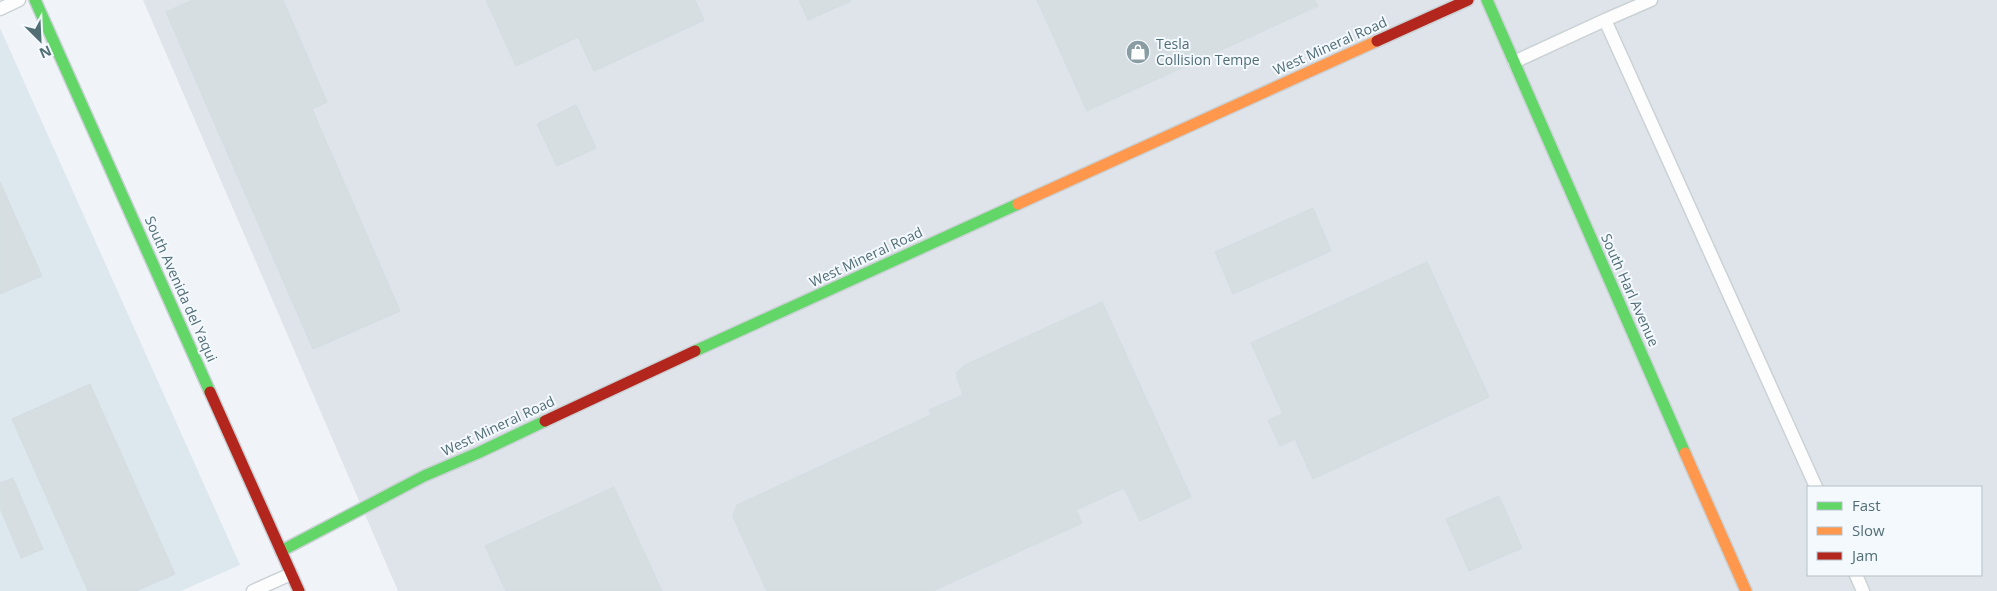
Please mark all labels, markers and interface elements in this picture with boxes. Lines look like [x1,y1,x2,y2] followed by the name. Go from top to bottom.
[1270,12,1390,79] street label: West Mineral Road
[15,15,65,65] north arrow
[1156,34,1260,69] place label: Tesla Collision Tempe
[1125,39,1151,65] shop icon: Tesla Collision Tempe
[36,41,55,63] text: N
[141,213,222,365] street label: South Avenida del Yaqui
[806,222,925,291] street label: West Mineral Road
[1597,230,1664,349] street label: South Harl Avenue
[438,391,557,460] street label: West Mineral Road
[1807,486,1982,576] legend
[1852,495,1881,515] text: Fast
[1852,520,1885,540] text: Slow
[1850,545,1878,565] text: Jam

